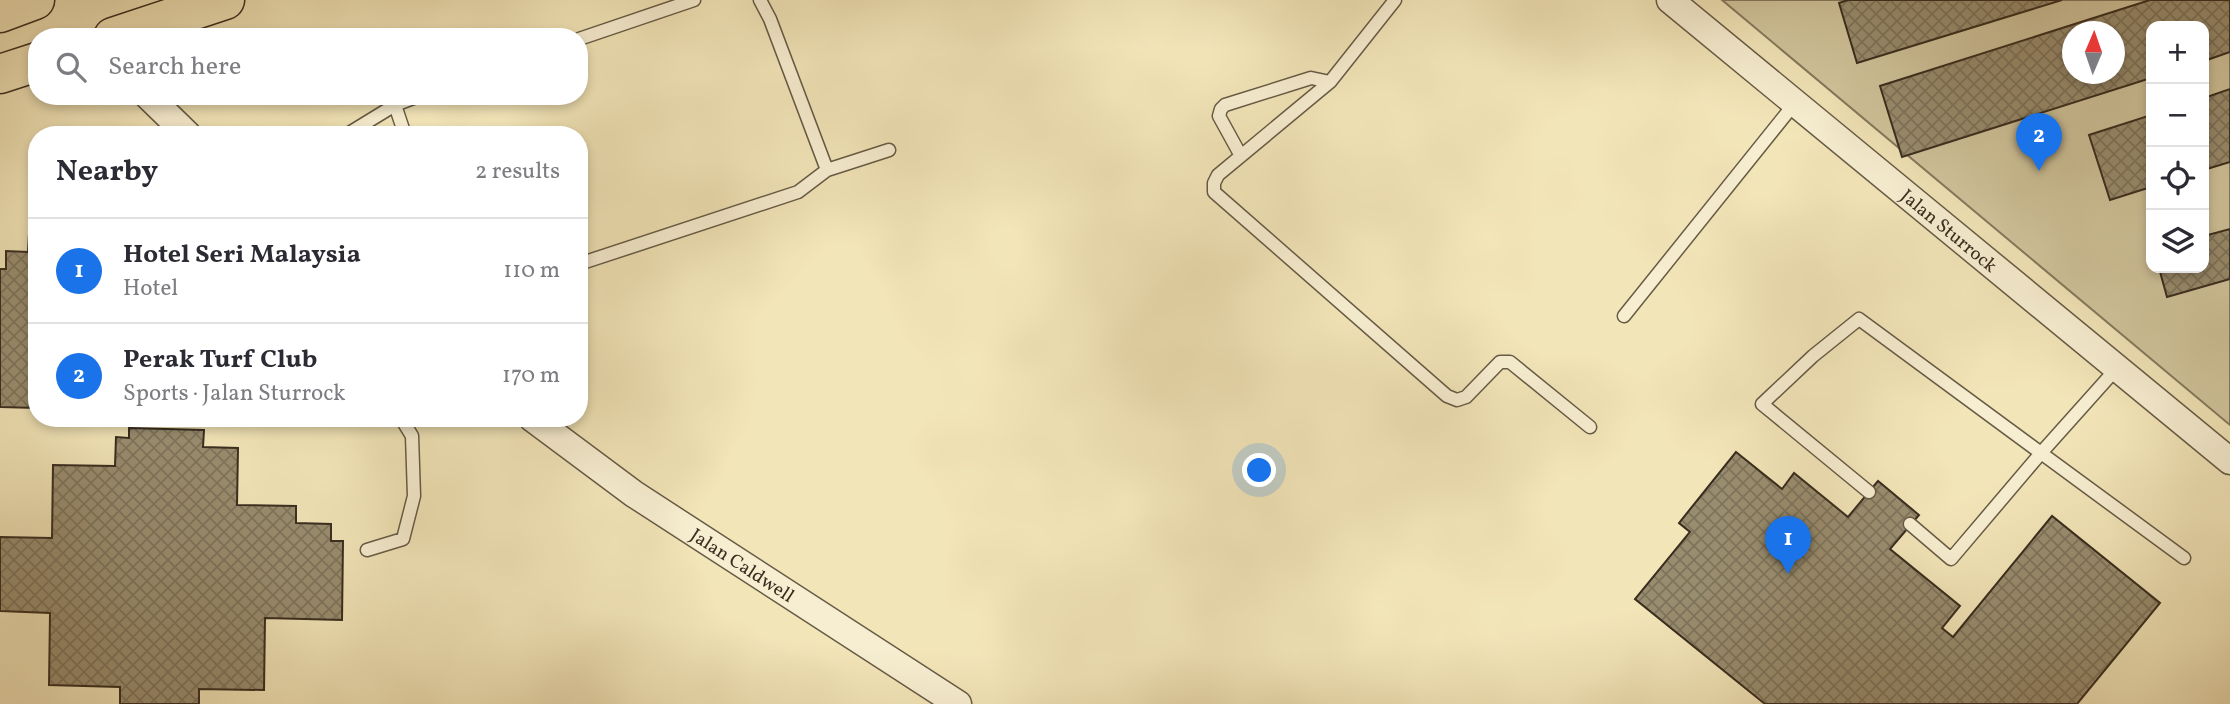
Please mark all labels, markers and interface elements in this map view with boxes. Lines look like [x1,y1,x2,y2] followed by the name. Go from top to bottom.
[2062,21,2125,84] north arrow
[2146,21,2209,273] map controls
[2146,21,2209,84] button: +
[28,28,588,105] search box
[52,48,90,86] icon: search
[108,49,241,85] text: Search here
[2146,84,2209,147] button: −
[2016,113,2062,171] pin: 2
[2146,147,2209,210] button: locate
[56,151,158,193] text: Nearby
[475,156,560,188] text: 2 results
[1894,184,2002,279] street label: Jalan Sturrock
[2146,210,2209,273] button: layers
[123,237,361,273] text: Hotel Seri Malaysia
[74,255,84,287] text: 1
[503,255,560,287] text: 110 m
[123,273,178,305] text: Hotel
[123,342,317,378] text: Perak Turf Club
[73,360,85,392] text: 2
[502,360,560,392] text: 170 m
[123,378,346,410] text: Sports · Jalan Sturrock
[1242,453,1276,487] your location
[1765,516,1811,574] pin: 1
[685,523,799,610] street label: Jalan Caldwell

